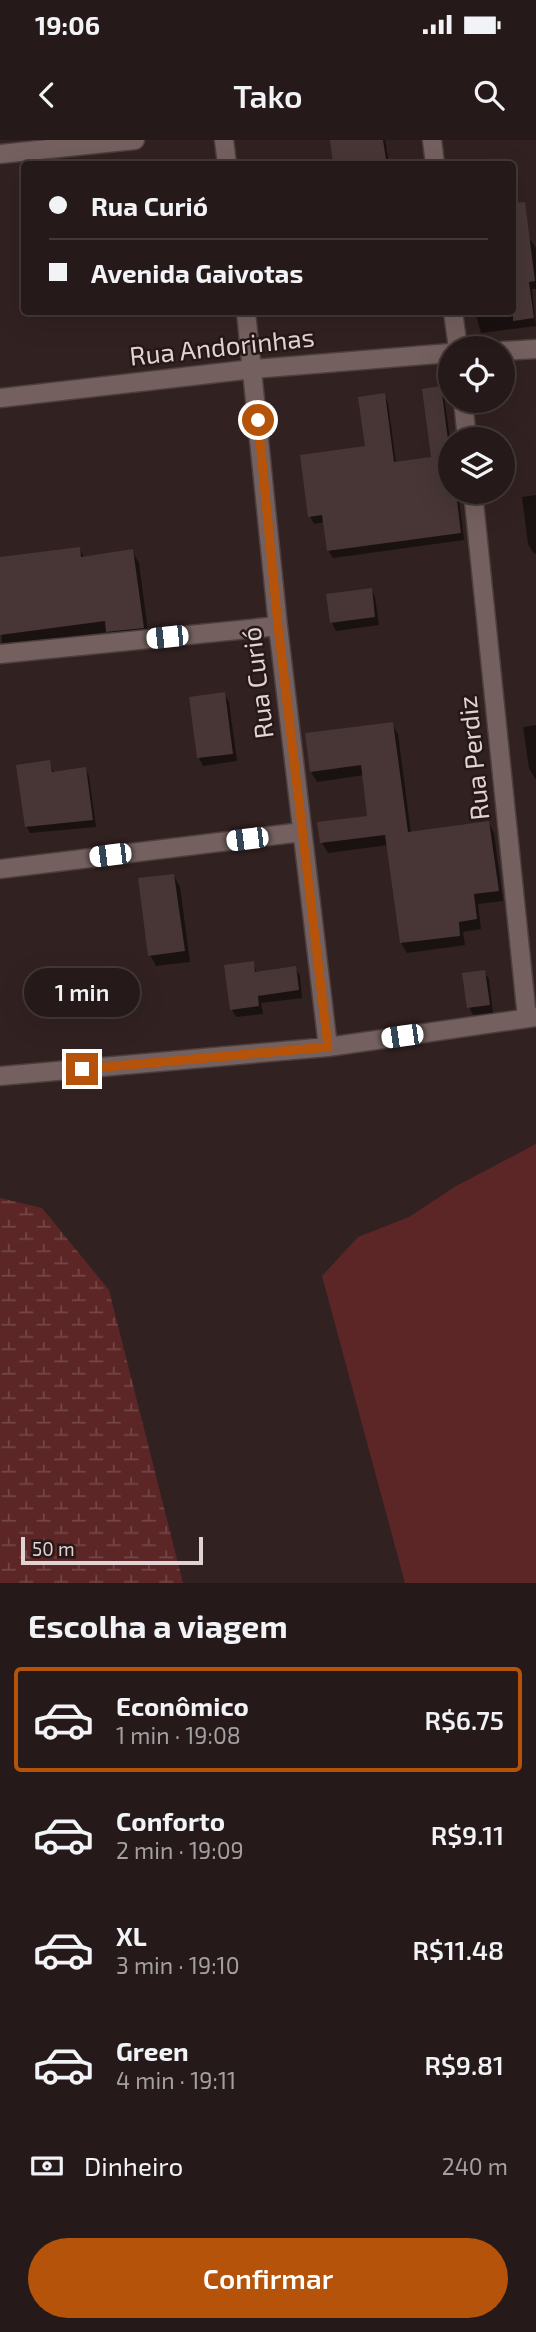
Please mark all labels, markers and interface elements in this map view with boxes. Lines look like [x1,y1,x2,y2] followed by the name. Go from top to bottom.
[35,9,100,40] text: 19:06
[28,76,66,114] icon: back
[233,76,303,114] text: Tako
[470,76,508,114] icon: search
[91,190,208,221] text: Rua Curió
[91,257,303,288] text: Avenida Gaivotas
[128,320,316,371] street label: Rua Andorinhas
[438,336,515,504] map controls
[438,336,515,413] button: locate
[242,404,274,436] route start
[438,427,515,504] button: layers
[146,624,189,650] car
[234,626,279,741] street label: Rua Curió
[451,694,494,822] street label: Rua Perdiz
[225,826,270,852] car
[88,842,133,868] car
[24,968,140,1016] callout: 1 min
[55,978,109,1006] text: 1 min
[380,1023,425,1049] car
[66,1053,98,1085] route end
[21,1534,203,1566] scale bar
[32,1537,75,1560] text: 50 m
[28,1606,288,1644] text: Escolha a viagem
[32,1688,95,1751] icon: car
[116,1690,249,1721] text: Econômico
[424,1704,504,1735] text: R$6.75
[116,1721,241,1749] text: 1 min · 19:08
[32,1803,95,1866] icon: car
[116,1805,225,1836] text: Conforto
[431,1819,504,1850] text: R$9.11
[116,1836,244,1864] text: 2 min · 19:09
[32,1918,95,1981] icon: car
[116,1920,147,1951] text: XL
[412,1934,504,1965] text: R$11.48
[116,1951,240,1979] text: 3 min · 19:10
[32,2033,95,2096] icon: car
[116,2035,189,2066] text: Green
[424,2049,504,2080] text: R$9.81
[116,2066,236,2094] text: 4 min · 19:11
[28,2147,66,2185] icon: cash
[84,2150,183,2181] text: Dinheiro
[442,2152,508,2180] text: 240 m
[28,2238,508,2318] button: Confirmar

